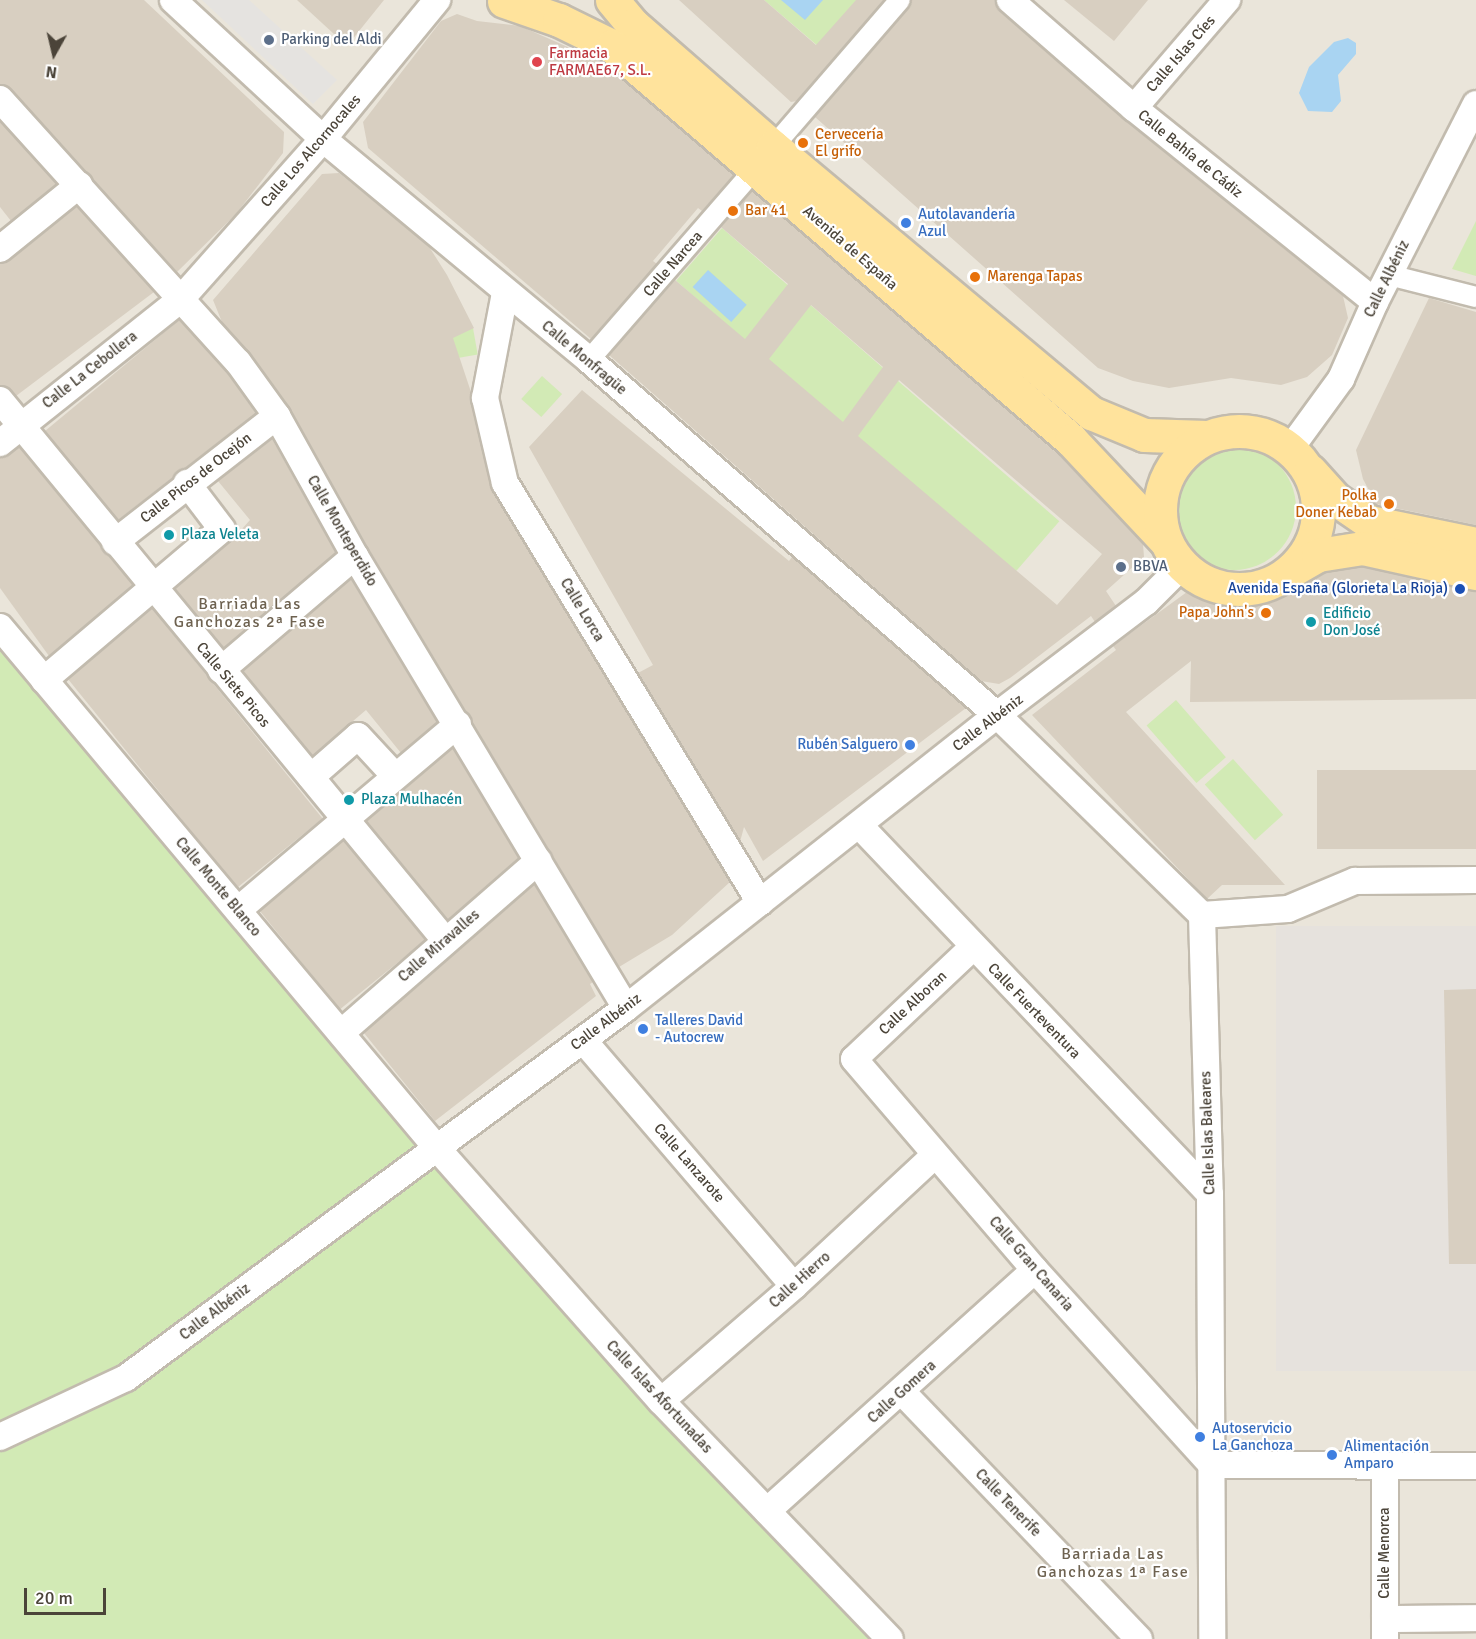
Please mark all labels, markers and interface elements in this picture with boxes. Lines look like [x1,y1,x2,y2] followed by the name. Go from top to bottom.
[1143,12,1219,96] street label: Calle Islas Cíes
[24,24,84,84] north arrow
[281,31,382,49] place label: Parking del Aldi
[262,33,276,47] marker: Parking del Aldi
[549,44,651,79] place label: Farmacia FARMAE67, S.L.
[530,55,544,69] marker: Farmacia FARMAE67, S.L.
[45,61,58,83] text: N
[257,91,365,211] street label: Calle Los Alcornocales
[1134,106,1246,202] street label: Calle Bahía de Cádiz
[815,125,883,160] place label: Cervecería El grifo
[796,136,810,150] marker: Cervecería El grifo
[745,202,787,220] place label: Bar 41
[799,202,901,294] street label: Avenida de España
[726,204,740,218] marker: Bar 41
[918,205,1015,240] place label: Autolavandería Azul
[899,216,913,230] marker: Autolavandería Azul
[640,228,706,300] street label: Calle Narcea
[1361,237,1413,321] street label: Calle Albéniz
[987,268,1082,286] place label: Marenga Tapas
[968,270,982,284] marker: Marenga Tapas
[538,317,630,399] street label: Calle Monfragüe
[39,327,141,413] street label: Calle La Cebollera
[137,429,255,527] street label: Calle Picos de Ocejón
[303,472,381,590] street label: Calle Monteperdido
[1295,486,1377,521] place label: Polka Doner Kebab
[1382,497,1396,511] marker: Polka Doner Kebab
[181,526,259,544] place label: Plaza Veleta
[162,528,176,542] marker: Plaza Veleta
[1133,558,1168,576] place label: BBVA
[1114,560,1128,574] marker: BBVA
[556,575,608,645] street label: Calle Lorca
[1228,580,1448,598] place label: Avenida España (Glorieta La Rioja)
[1453,582,1467,596] marker: Avenida España (Glorieta La Rioja)
[186,594,314,632] district label: Barriada Las Ganchozas 2ª Fase
[1179,604,1254,622] place label: Papa John's
[1323,604,1381,639] place label: Edificio Don José
[1259,606,1273,620] marker: Papa John's
[1304,615,1318,629] marker: Edificio Don José
[192,639,274,731] street label: Calle Siete Picos
[949,691,1027,755] street label: Calle Albéniz
[797,736,898,754] place label: Rubén Salguero
[903,738,917,752] marker: Rubén Salguero
[361,791,462,809] place label: Plaza Mulhacén
[342,793,356,807] marker: Plaza Mulhacén
[171,834,265,940] street label: Calle Monte Blanco
[395,906,483,986] street label: Calle Miravalles
[984,959,1084,1063] street label: Calle Fuerteventura
[875,967,951,1039] street label: Calle Alboran
[567,990,645,1054] street label: Calle Albéniz
[655,1011,743,1046] place label: Talleres David - Autocrew
[636,1022,650,1036] marker: Talleres David - Autocrew
[1197,1071,1219,1195] street label: Calle Islas Baleares
[650,1120,728,1206] street label: Calle Lanzarote
[985,1213,1077,1315] street label: Calle Gran Canaria
[766,1248,834,1312] street label: Calle Hierro
[176,1280,254,1344] street label: Calle Albéniz
[602,1337,716,1457] street label: Calle Islas Afortunadas
[864,1357,940,1427] street label: Calle Gomera
[1212,1419,1293,1454] place label: Autoservicio La Ganchoza
[1193,1430,1207,1444] marker: Autoservicio La Ganchoza
[1344,1437,1429,1472] place label: Alimentación Amparo
[1325,1448,1339,1462] marker: Alimentación Amparo
[971,1465,1045,1541] street label: Calle Tenerife
[1376,1507,1394,1599] street label: Calle Menorca
[1049,1544,1177,1582] district label: Barriada Las Ganchozas 1ª Fase
[27,1576,110,1614] scale bar
[35,1587,73,1609] text: 20 m

